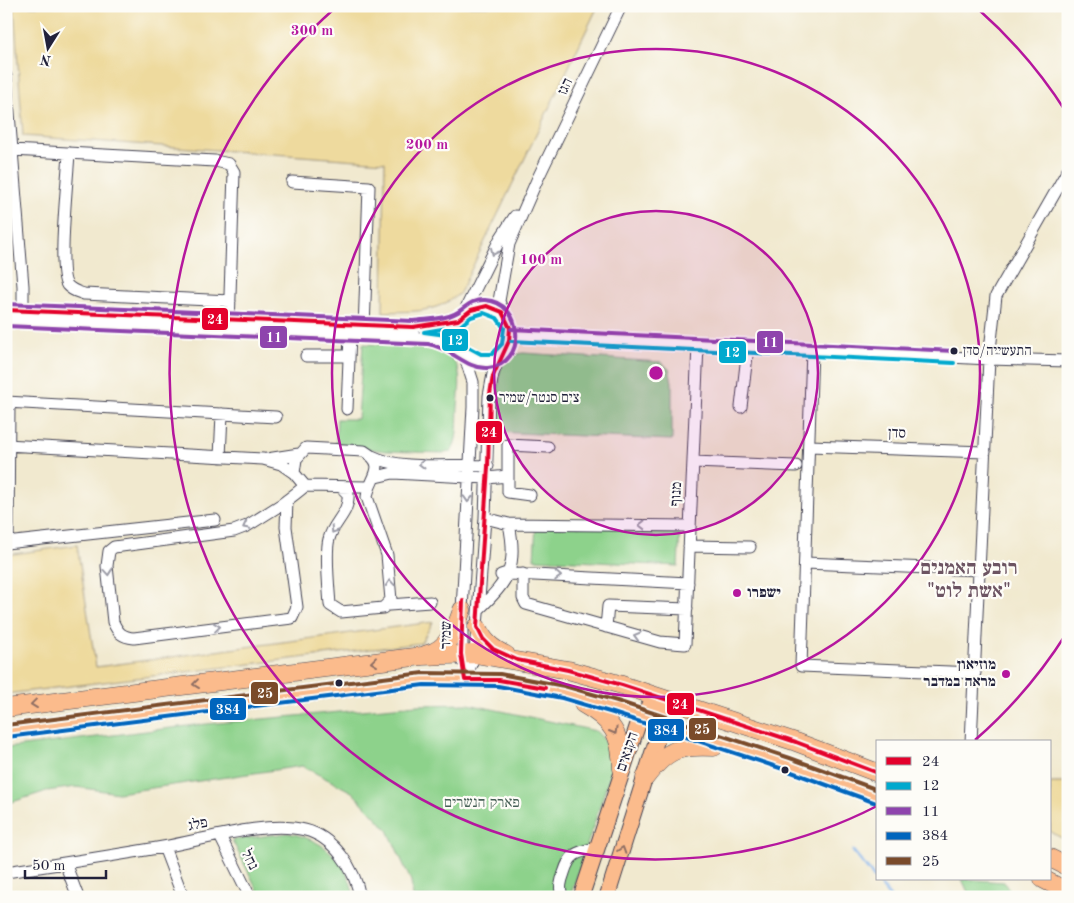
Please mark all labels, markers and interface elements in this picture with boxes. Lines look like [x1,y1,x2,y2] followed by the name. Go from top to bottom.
[22,22,72,72] north arrow
[291,24,333,39] text: 300 m
[39,52,52,68] text: N
[556,76,576,98] street label: הגז
[406,138,448,153] text: 200 m
[490,247,500,256] one-way arrow
[520,253,562,268] text: 100 m
[201,307,229,331] line badge: 24
[207,313,223,327] text: 24
[259,325,288,349] line badge: 11
[441,328,469,352] line badge: 12
[756,330,784,354] line badge: 11
[266,331,282,345] text: 11
[447,334,463,348] text: 12
[762,336,778,350] text: 11
[718,340,747,364] line badge: 12
[963,344,1032,358] place label: התעשייה/סדן
[724,346,740,360] text: 12
[949,346,959,356] marker: התעשייה/סדן
[647,364,665,382] centre of rings
[499,391,580,405] place label: צים סנטר/שמיר
[485,393,495,403] marker: צים סנטר/שמיר
[475,420,503,444] line badge: 24
[481,426,497,440] text: 24
[888,426,906,442] street label: סדן
[417,459,425,469] one-way arrow
[669,481,685,507] street label: מנוף
[462,495,473,503] one-way arrow
[242,519,251,530] one-way arrow
[637,520,645,530] one-way arrow
[331,524,340,533] one-way arrow
[920,559,1018,602] district label: רובע האמנים "אשת לוט"
[102,569,113,577] one-way arrow
[554,571,562,581] one-way arrow
[384,578,395,586] one-way arrow
[747,586,781,601] place label: ישפרו
[731,587,743,599] marker: ישפרו
[439,621,455,649] street label: שמיר
[214,622,222,633] one-way arrow
[634,631,642,641] one-way arrow
[370,656,378,667] one-way arrow
[923,658,996,690] place label: מוזיאון מראה במדבר
[1000,668,1012,680] marker: מוזיאון מראה במדבר
[191,678,199,689] one-way arrow
[334,678,344,688] unlabelled marker
[250,681,279,705] line badge: 25
[257,687,273,701] text: 25
[666,692,695,716] line badge: 24
[209,697,247,721] line badge: 384
[672,698,688,712] text: 24
[30,699,39,709] one-way arrow
[216,703,240,717] text: 384
[688,717,717,741] line badge: 25
[647,718,685,742] line badge: 384
[694,723,710,737] text: 25
[654,724,678,738] text: 384
[608,726,618,735] one-way arrow
[614,730,642,774] street label: הקנאים
[876,740,1052,880] legend
[922,755,939,770] text: 24
[780,765,790,775] unlabelled marker
[922,779,939,794] text: 12
[444,796,520,811] park label: פארק הנשרים
[922,805,939,820] text: 11
[186,815,209,834] street label: פלג
[922,829,948,844] text: 384
[238,847,261,872] street label: נחל
[616,847,626,855] one-way arrow
[25,848,106,880] scale bar
[922,855,939,870] text: 25
[32,859,66,874] text: 50 m

